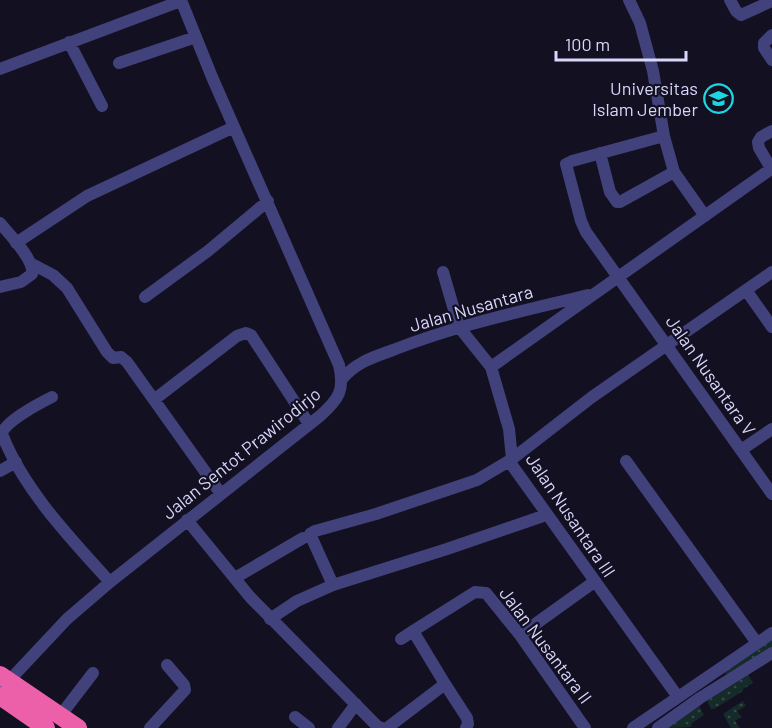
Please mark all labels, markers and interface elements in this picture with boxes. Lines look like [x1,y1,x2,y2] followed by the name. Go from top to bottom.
[556,24,686,62] scale bar
[565,33,610,55] text: 100 m
[592,77,698,120] place label: Universitas Islam Jember
[703,82,735,114] school or university icon: Universitas Islam Jember
[407,280,535,336] street label: Jalan Nusantara
[661,311,761,439] street label: Jalan Nusantara V
[157,382,325,524] street label: Jalan Sentot Prawirodirjo
[521,449,621,581] street label: Jalan Nusantara III
[495,582,597,708] street label: Jalan Nusantara II

